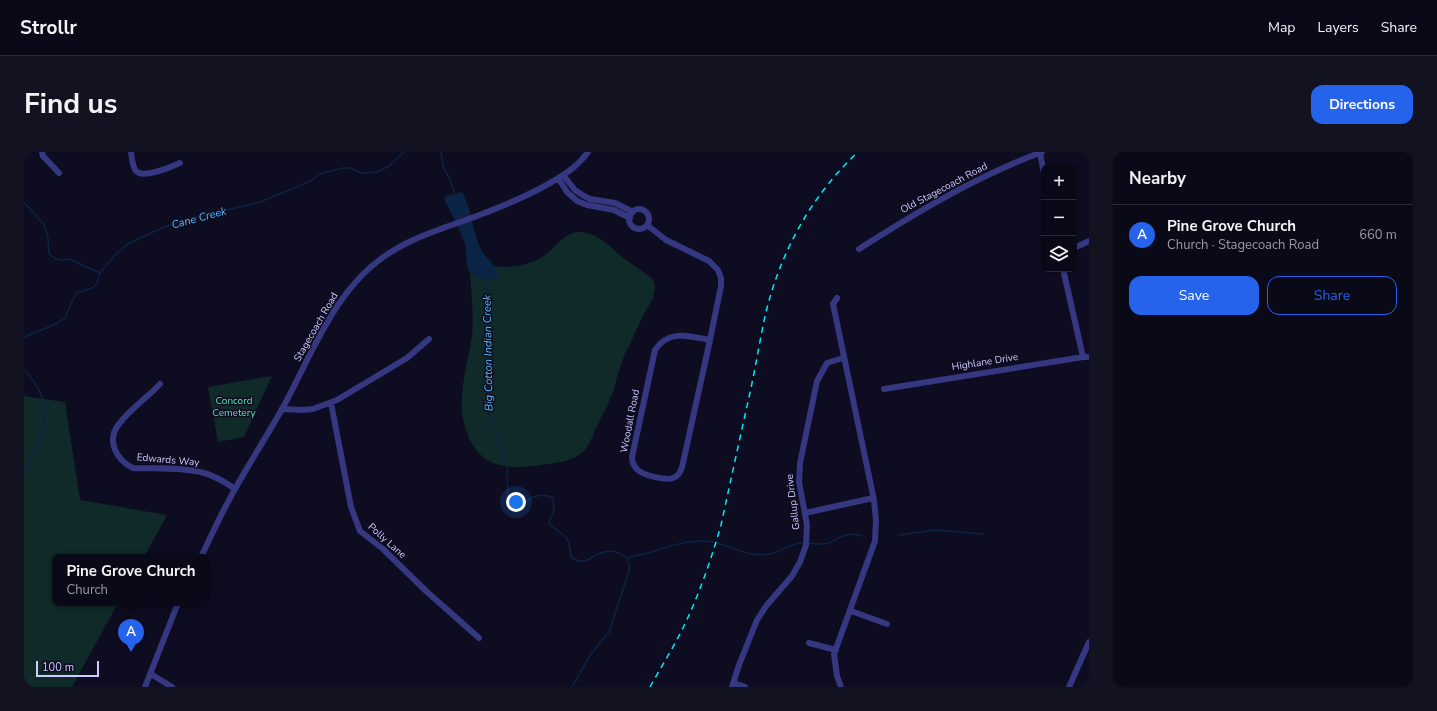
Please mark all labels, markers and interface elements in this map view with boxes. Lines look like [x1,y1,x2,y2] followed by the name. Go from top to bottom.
[20,15,77,41] text: Strollr
[1268,18,1295,37] text: Map
[1317,18,1359,37] text: Layers
[1381,18,1417,37] text: Share
[24,85,118,123] text: Find us
[1311,85,1413,124] button: Directions
[898,159,990,217] street label: Old Stagecoach Road
[1041,164,1077,272] map controls
[1041,164,1077,200] button: +
[1129,167,1186,190] text: Nearby
[1041,200,1077,236] button: −
[170,203,229,233] water label: Cane Creek
[1167,216,1296,236] text: Pine Grove Church
[1137,226,1147,244] text: A
[1359,226,1397,244] text: 660 m
[1041,236,1077,272] button: layers
[1167,236,1319,254] text: Church · Stagecoach Road
[1129,276,1259,315] button: Save
[1267,276,1397,315] button: Share
[291,290,342,364] street label: Stagecoach Road
[479,294,497,411] water label: Big Cotton Indian Creek
[951,350,1019,374] street label: Highlane Drive
[617,388,643,454] street label: Woodall Road
[212,394,257,420] park label: Concord Cemetery
[136,450,201,470] street label: Edwards Way
[783,473,803,531] street label: Gallup Drive
[506,492,526,512] your location
[365,520,409,562] street label: Polly Lane
[52,554,210,606] popup
[66,561,196,581] text: Pine Grove Church
[66,581,108,599] text: Church
[118,619,144,652] pin: A
[36,659,99,678] scale bar
[42,660,74,675] text: 100 m

